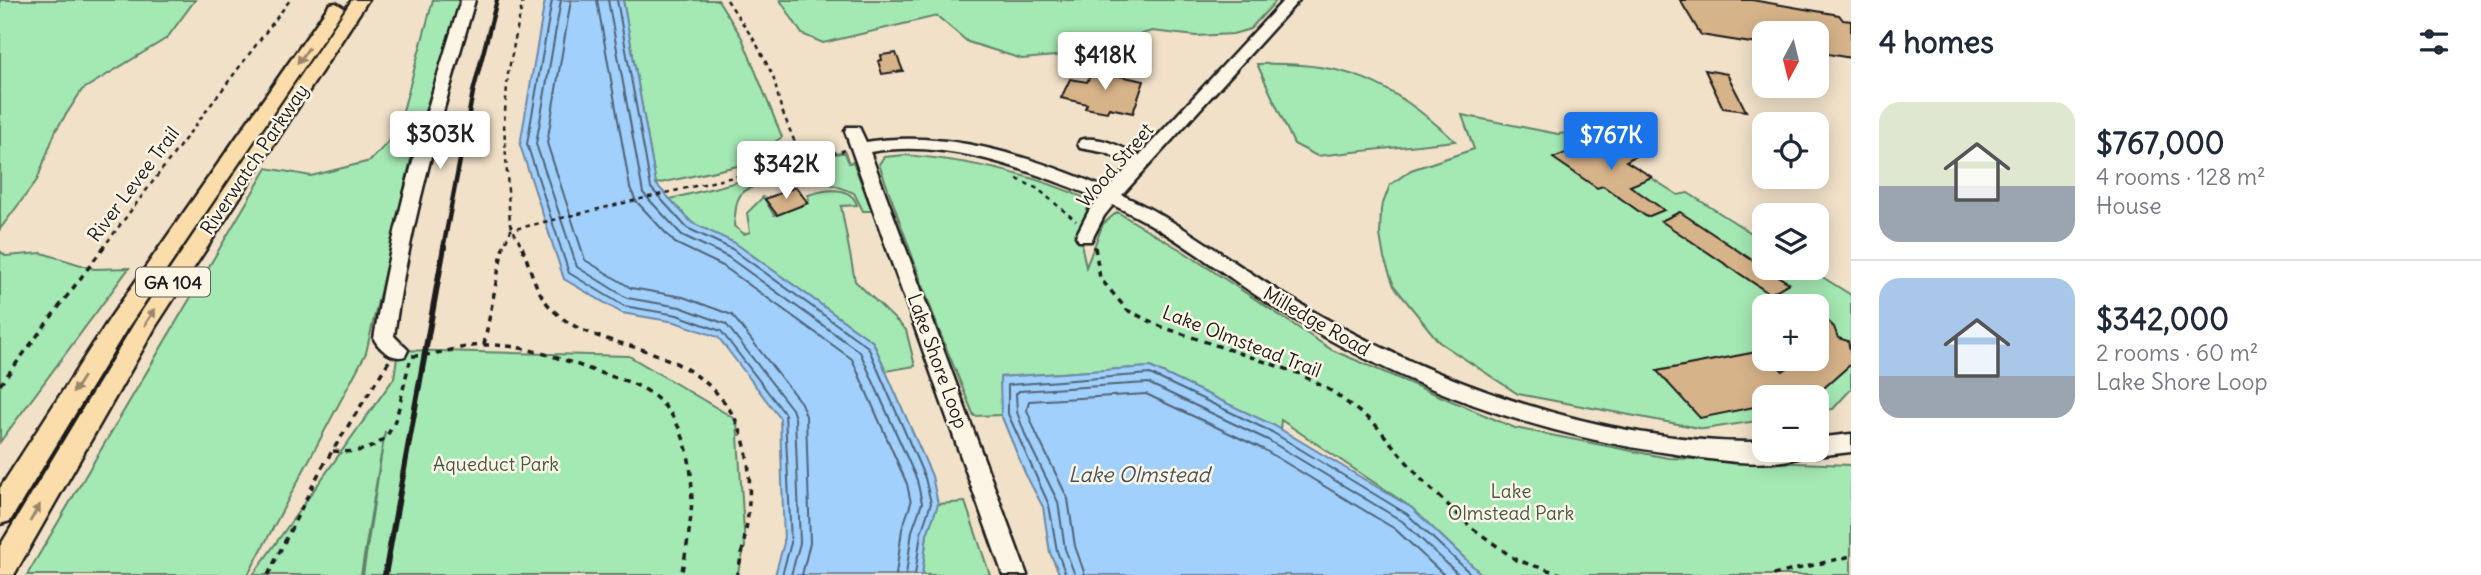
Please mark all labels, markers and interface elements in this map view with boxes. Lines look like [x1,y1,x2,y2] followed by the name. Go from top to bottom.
[1752,21,1829,98] north arrow
[1752,21,1829,462] map controls
[1879,23,1994,61] text: 4 homes
[2415,23,2453,61] icon: filters
[1056,32,1154,92] pin: $418K
[1074,40,1136,69] text: $418K
[296,47,310,65] one-way arrow
[195,79,313,239] street label: Riverwatch Parkway
[391,111,489,171] pin: $303K
[1752,112,1829,189] button: locate
[1562,113,1660,172] pin: $767K
[1072,118,1158,212] street label: Wood Street
[406,119,474,148] text: $303K
[1580,120,1642,149] text: $767K
[82,122,184,246] street label: River Levee Trail
[2096,124,2224,162] text: $767,000
[1935,130,2019,214] icon: home
[737,142,835,201] pin: $342K
[753,149,819,178] text: $342K
[2096,162,2266,191] text: 4 rooms · 128 m²
[2096,191,2162,220] text: House
[1752,203,1829,280] button: layers
[136,268,210,296] road number: GA 104
[1259,281,1375,361] street label: Milledge Road
[902,290,974,432] street label: Lake Shore Loop
[1752,294,1829,371] button: +
[1159,300,1325,382] street label: Lake Olmstead Trail
[2096,300,2229,338] text: $342,000
[1935,306,2019,390] icon: home
[144,307,157,327] one-way arrow
[2096,338,2258,367] text: 2 rooms · 60 m²
[2096,367,2268,396] text: Lake Shore Loop
[72,376,85,395] one-way arrow
[1752,385,1829,462] button: −
[433,452,559,476] park label: Aqueduct Park
[1068,461,1212,488] water label: Lake Olmstead
[1448,479,1575,525] park label: Lake Olmstead Park
[28,503,40,523] one-way arrow

